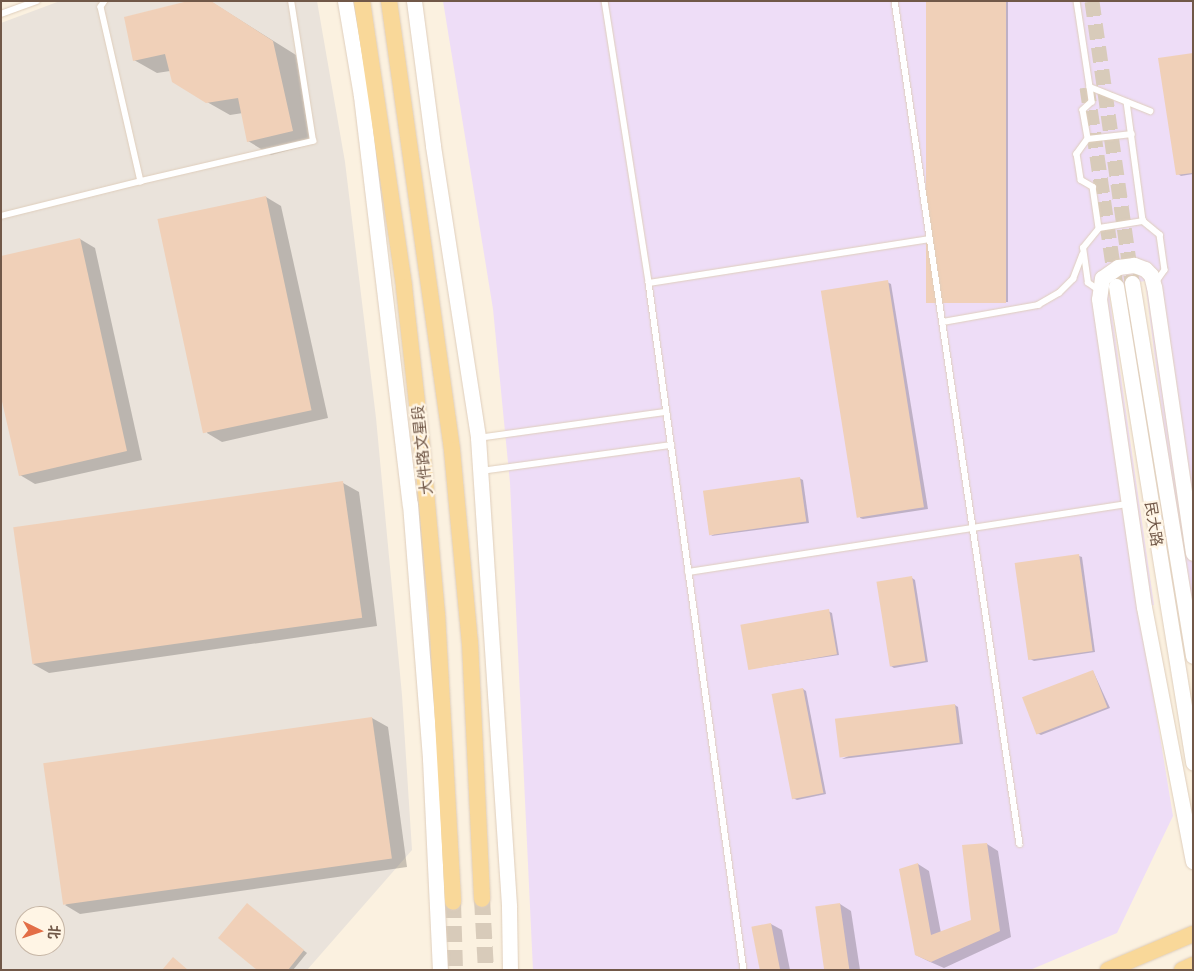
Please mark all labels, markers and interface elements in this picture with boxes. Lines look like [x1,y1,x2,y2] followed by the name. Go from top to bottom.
[408,404,436,496] street label: 大件路文星段
[1142,500,1166,548] street label: 民大路
[15,906,65,956] north arrow
[44,924,65,940] text: 北

